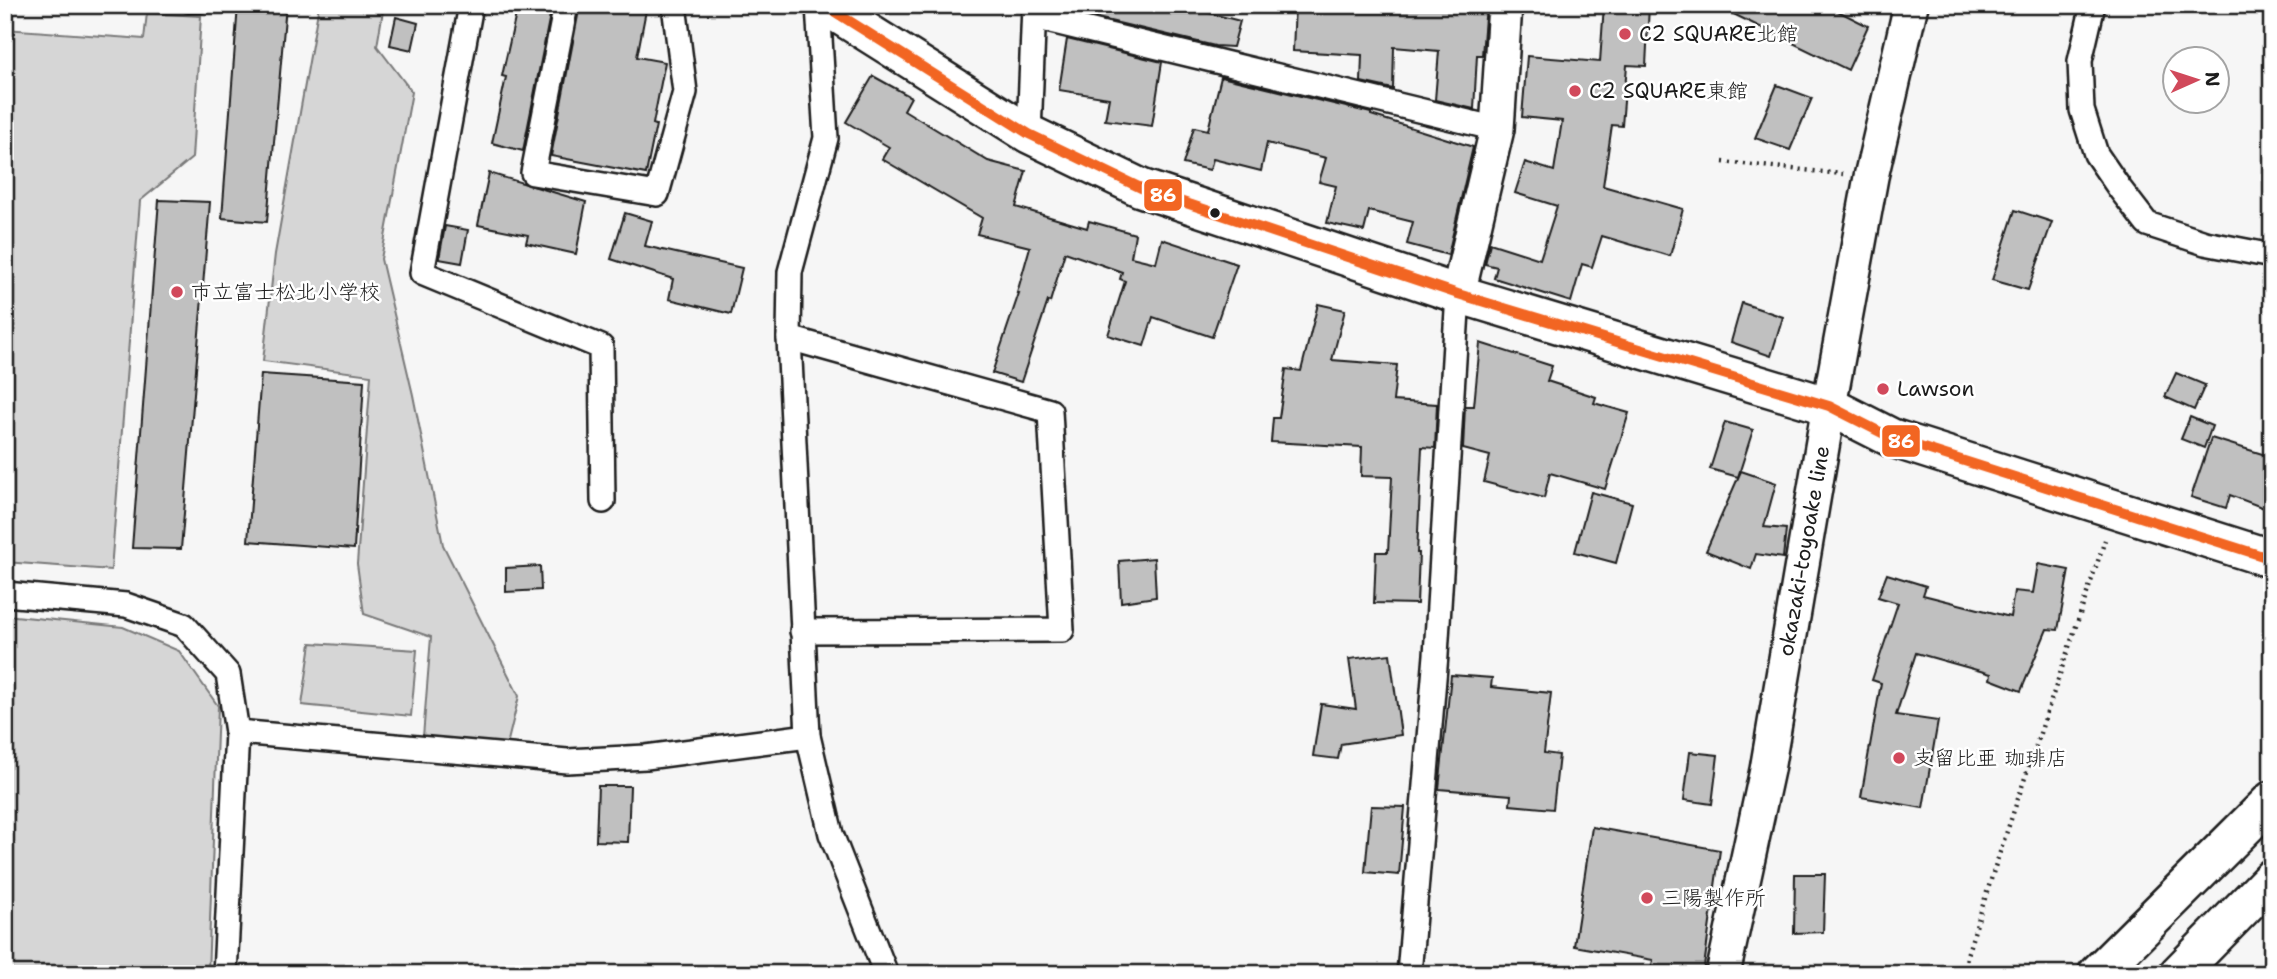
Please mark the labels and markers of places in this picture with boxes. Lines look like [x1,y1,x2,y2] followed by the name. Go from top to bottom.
[1639,20,1798,48] place label: C2 SQUARE北館
[1617,26,1633,42] marker: C2 SQUARE北館
[1589,77,1748,105] place label: C2 SQUARE東館
[1567,83,1583,99] marker: C2 SQUARE東館
[1208,206,1222,220] unlabelled marker
[191,278,380,306] place label: 市立富士松北小学校
[169,284,185,300] marker: 市立富士松北小学校
[1897,375,1975,403] place label: Lawson
[1875,381,1891,397] marker: Lawson
[1913,744,2067,772] place label: 支留比亜 珈琲店
[1891,750,1907,766] marker: 支留比亜 珈琲店
[1661,884,1766,912] place label: 三陽製作所
[1639,890,1655,906] marker: 三陽製作所

